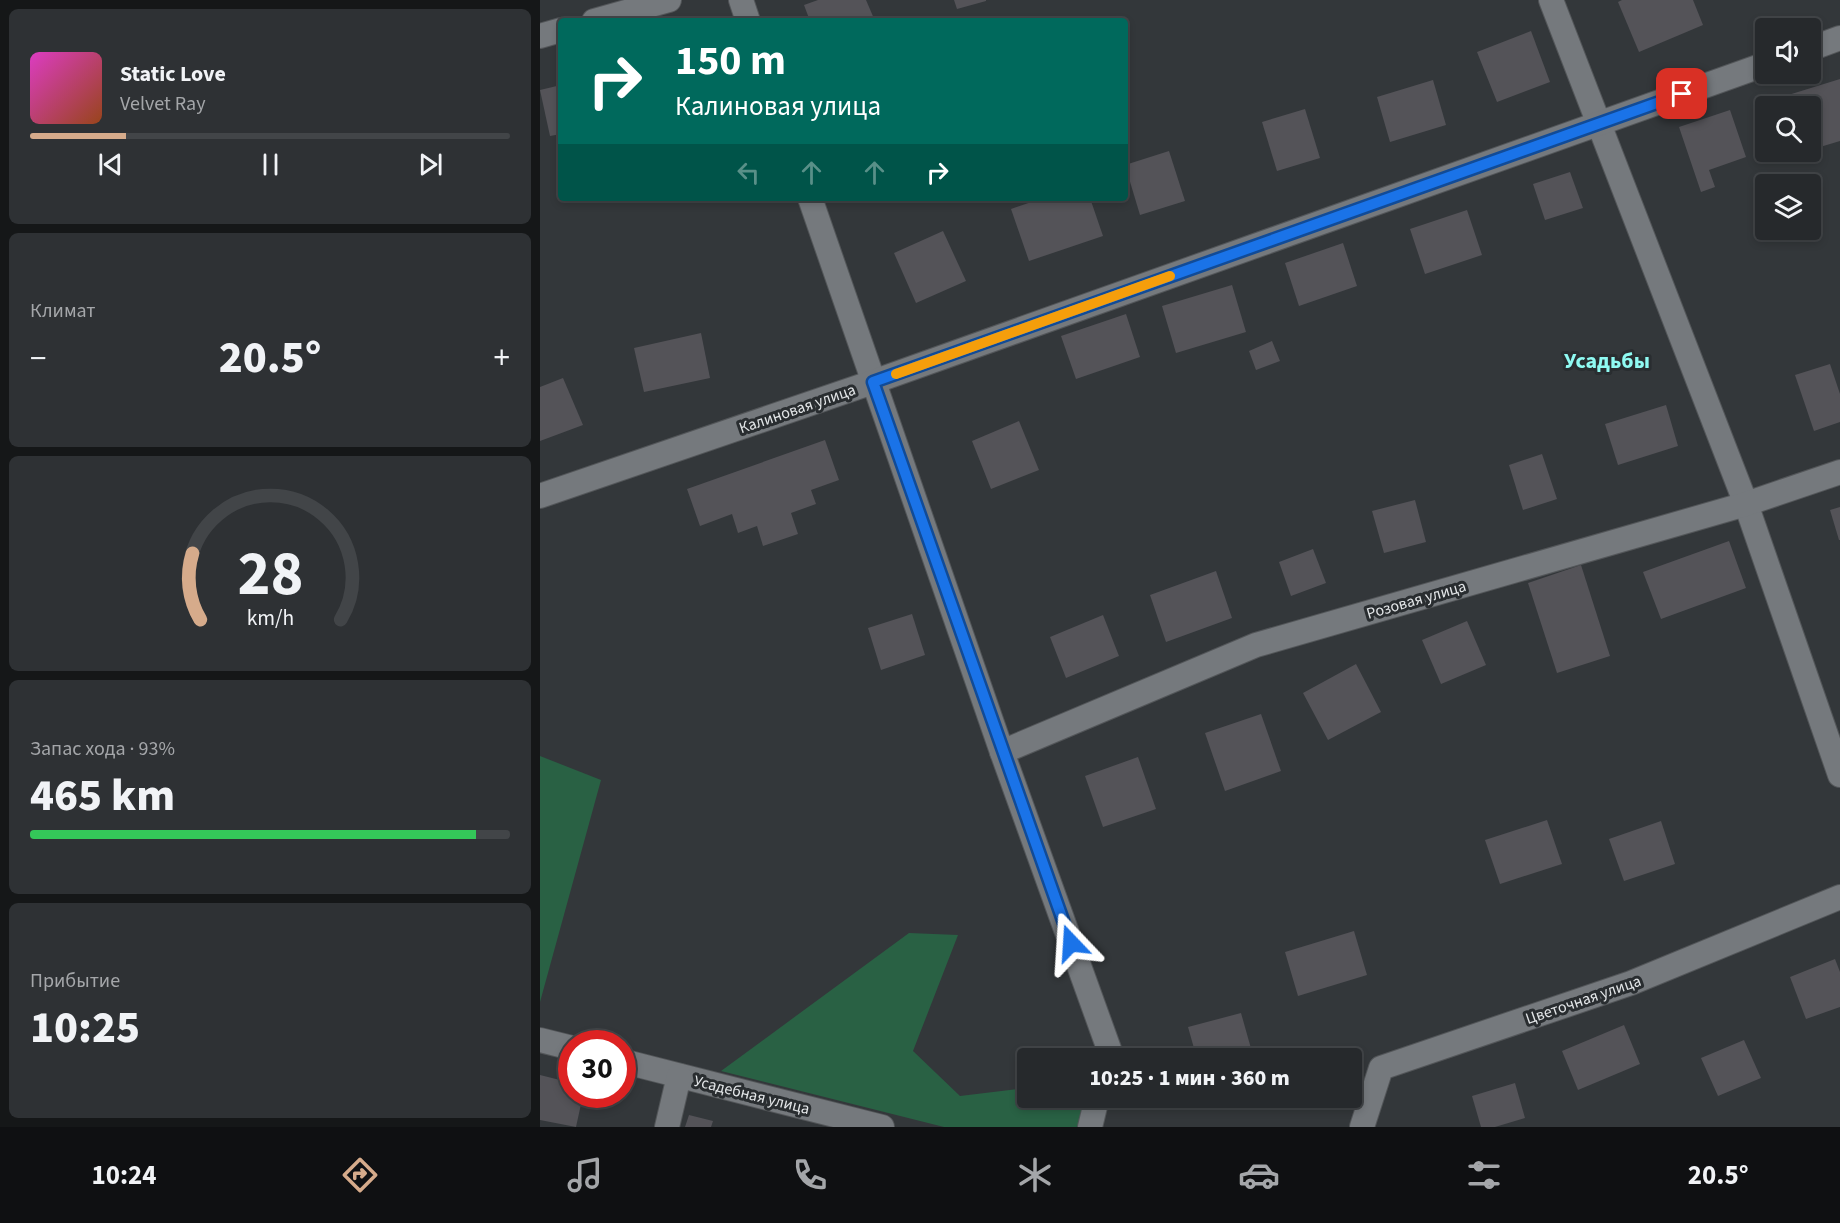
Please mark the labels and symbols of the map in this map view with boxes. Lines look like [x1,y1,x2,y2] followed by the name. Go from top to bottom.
[1656,68,1707,119] pin
[1564,345,1650,377] district label: Усадьбы
[736,379,859,439] street label: Калиновая улица
[1364,575,1469,625] street label: Розовая улица
[1039,911,1103,975] position arrow
[1523,970,1644,1030] street label: Цветочная улица
[558,1030,636,1108] speed limit sign: 30
[692,1070,812,1120] street label: Усадебная улица

